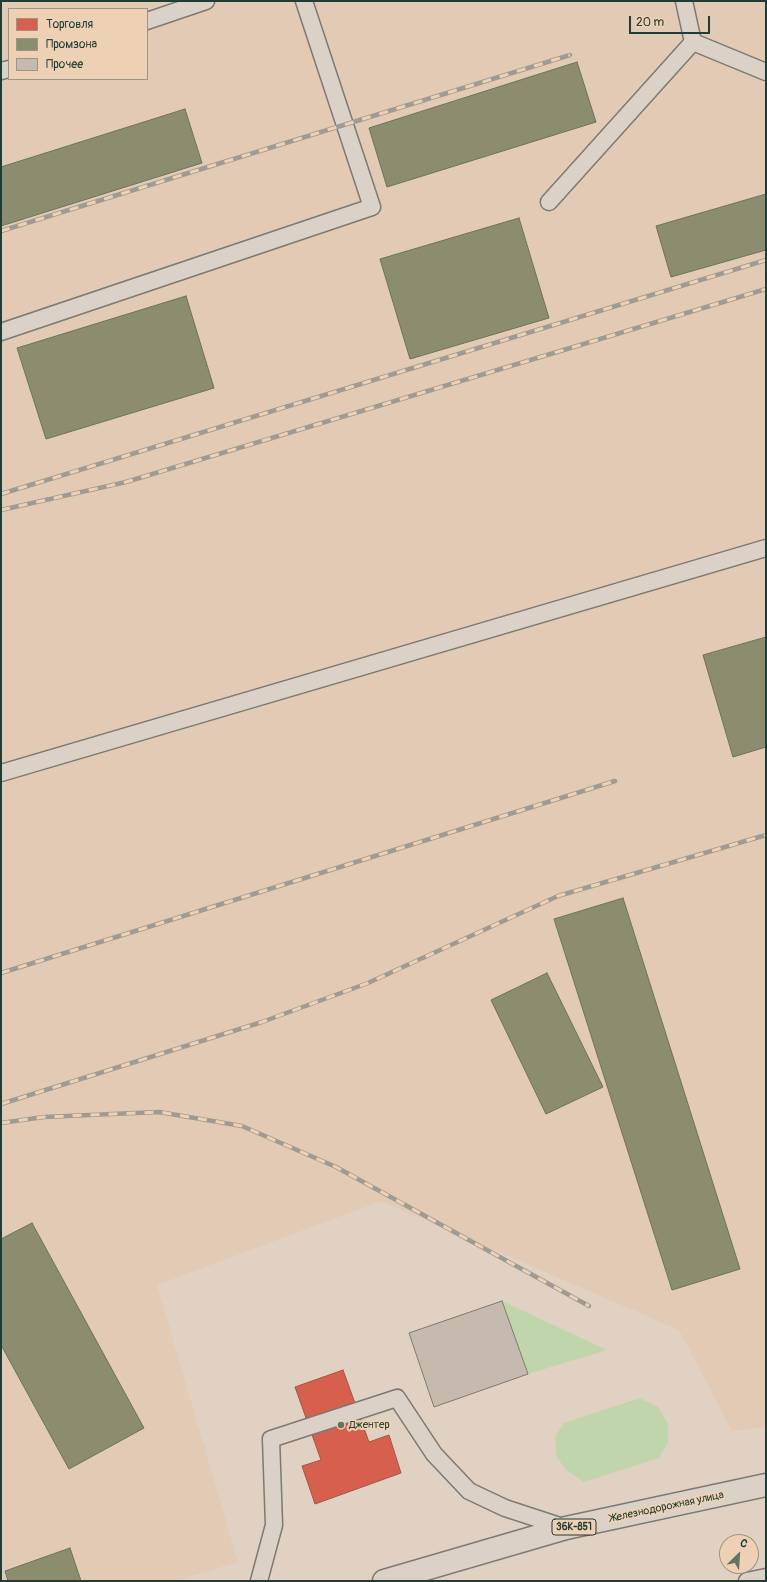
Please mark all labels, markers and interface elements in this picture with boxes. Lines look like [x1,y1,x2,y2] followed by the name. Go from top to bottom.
[8,8,148,80] legend
[631,8,712,34] scale bar
[636,15,664,30] text: 20 m
[46,17,93,32] text: Торговля
[46,37,97,52] text: Промзона
[46,57,83,72] text: Прочее
[349,1418,390,1432] place label: Джентер
[336,1420,346,1430] marker: Джентер
[609,1488,725,1526] street label: Железнодорожная улица
[552,1519,596,1535] road number: 36К-851
[719,1534,759,1574] north arrow
[738,1536,750,1551] text: С

